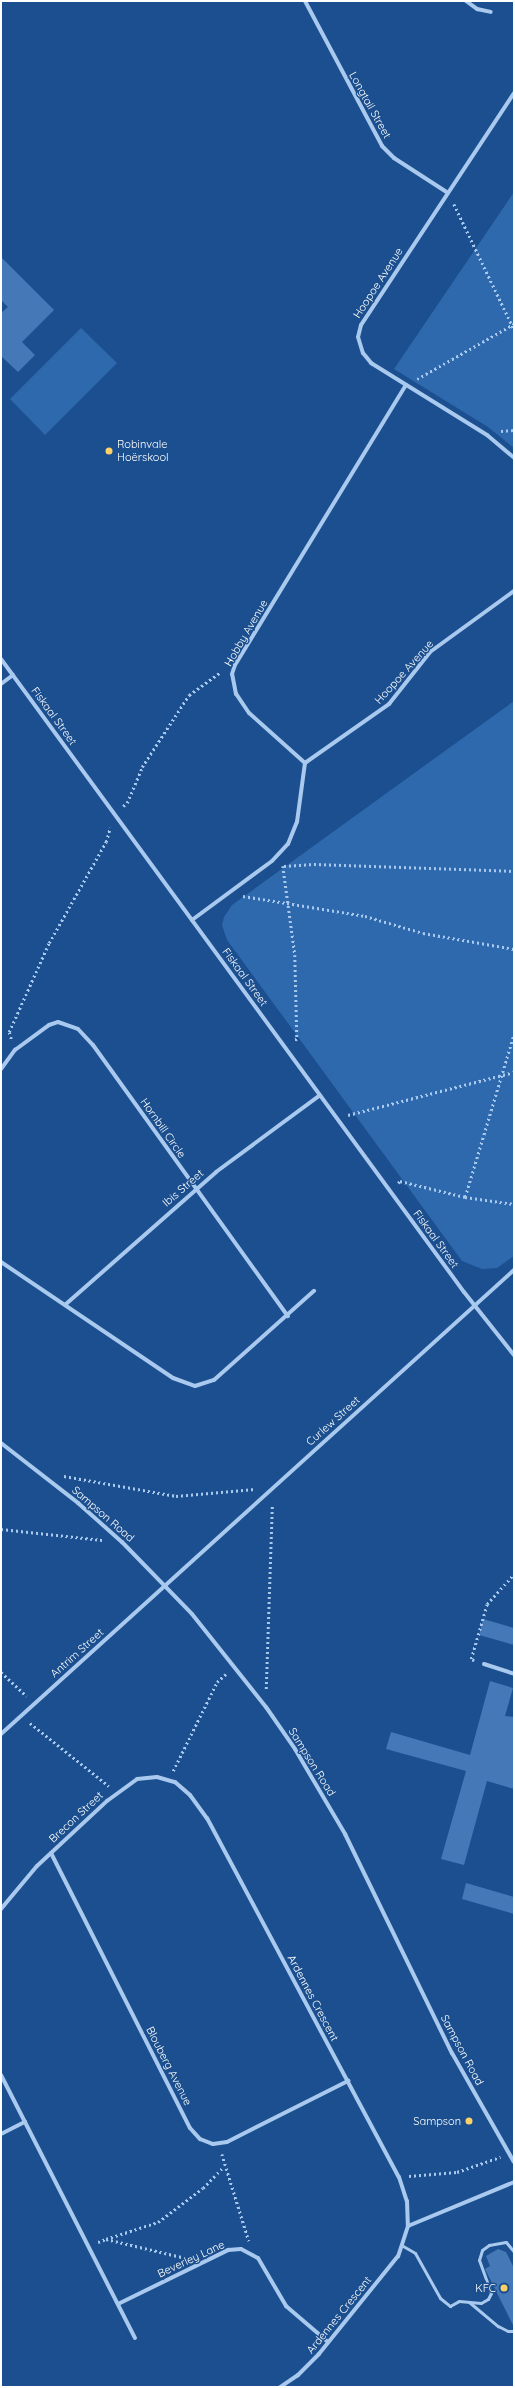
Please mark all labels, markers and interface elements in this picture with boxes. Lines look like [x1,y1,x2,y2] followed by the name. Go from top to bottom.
[346,69,394,141] street label: Longtail Street
[350,245,406,321] street label: Hoopoe Avenue
[117,438,169,464] place label: Robinvale Hoërskool
[104,446,114,456] marker: Robinvale Hoërskool
[222,597,270,669] street label: Hobby Avenue
[372,637,436,707] street label: Hoopoe Avenue
[28,684,80,748] street label: Fiskaal Street
[219,945,271,1009] street label: Fiskaal Street
[137,1096,189,1160] street label: Hornbill Circle
[160,1167,206,1209] street label: Ibis Street
[410,1207,462,1271] street label: Fiskaal Street
[303,1393,363,1449] street label: Curlew Street
[69,1483,137,1545] street label: Sampson Road
[48,1626,106,1680] street label: Antrim Street
[286,1725,338,1799] street label: Sampson Road
[46,1789,106,1845] street label: Brecon Street
[285,1953,341,2043] street label: Ardennes Crescent
[438,2012,486,2088] street label: Sampson Road
[143,2024,195,2108] street label: Blouberg Avenue
[413,2114,461,2128] place label: Sampson
[464,2116,474,2126] marker: Sampson
[155,2238,227,2280] street label: Beverley Lane
[304,2274,374,2356] street label: Ardennes Crescent
[475,2281,496,2295] place label: KFC
[499,2283,509,2293] marker: KFC

